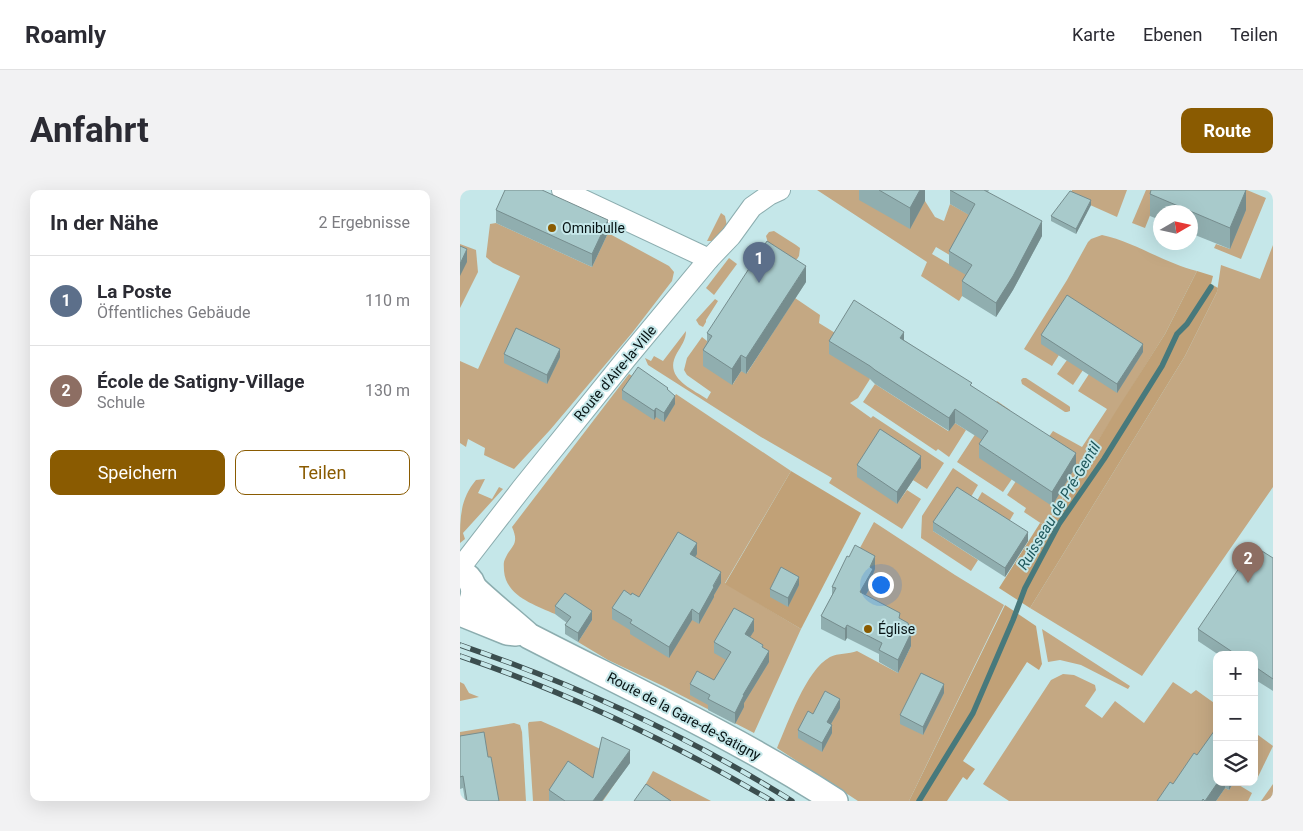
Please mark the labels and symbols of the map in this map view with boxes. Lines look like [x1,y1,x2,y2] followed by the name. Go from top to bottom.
[1153,205,1198,250] north arrow
[562,220,625,236] place label: Omnibulle
[546,222,558,234] marker: Omnibulle
[743,242,775,283] pin: 1
[571,322,659,424] street label: Route d'Aire-la-Ville
[1014,439,1104,573] water label: Ruisseau de Pré-Gentil
[1232,542,1264,583] pin: 2
[868,572,894,598] your location
[878,620,915,637] place label: Église
[862,623,874,635] marker: Église
[605,669,764,763] street label: Route de la Gare-de-Satigny

